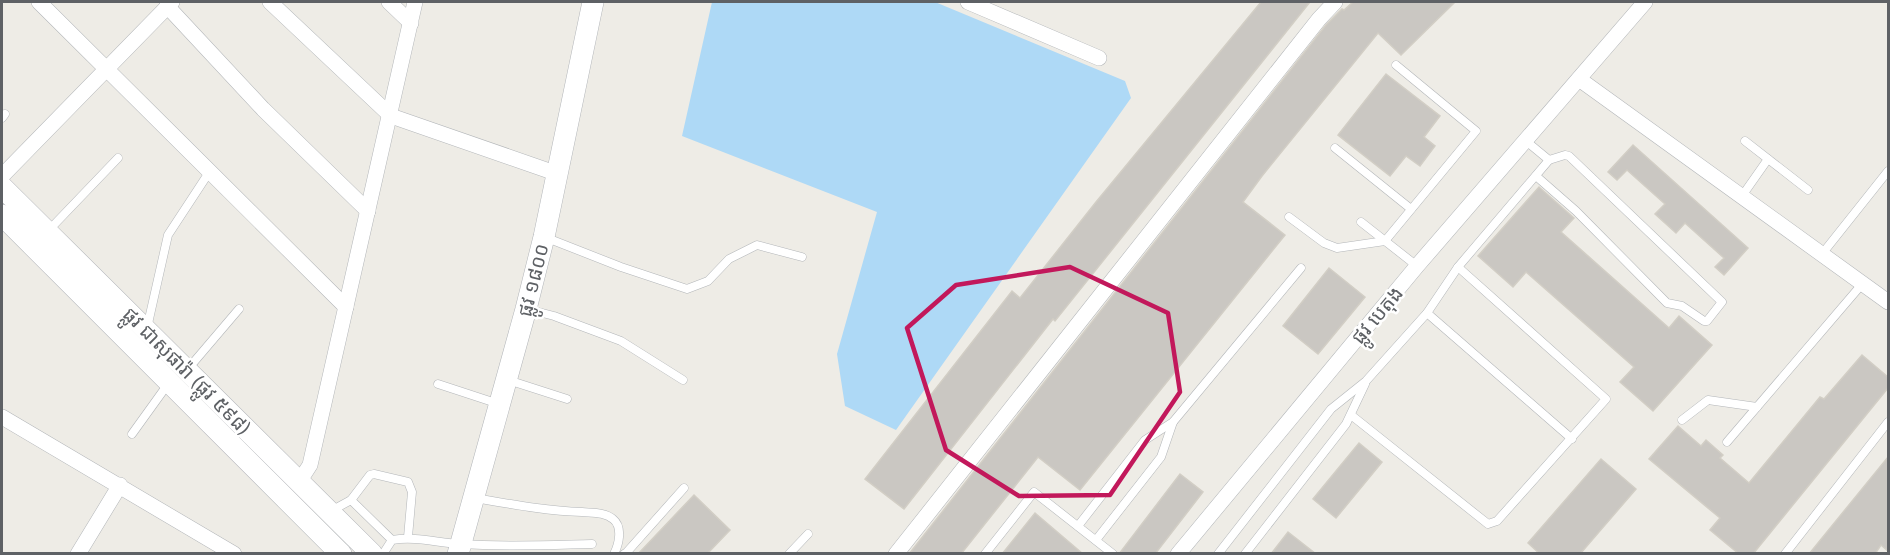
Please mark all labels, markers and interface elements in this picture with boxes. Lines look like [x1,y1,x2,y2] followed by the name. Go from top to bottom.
[512,241,560,321] street label: ផ្លូវ ១៨០០
[1346,281,1413,353] street label: ផ្លូវ បេតុង
[113,302,256,445] street label: ផ្លូវ ជាសុផារ៉ា (ផ្លូវ ៥៩៨)

